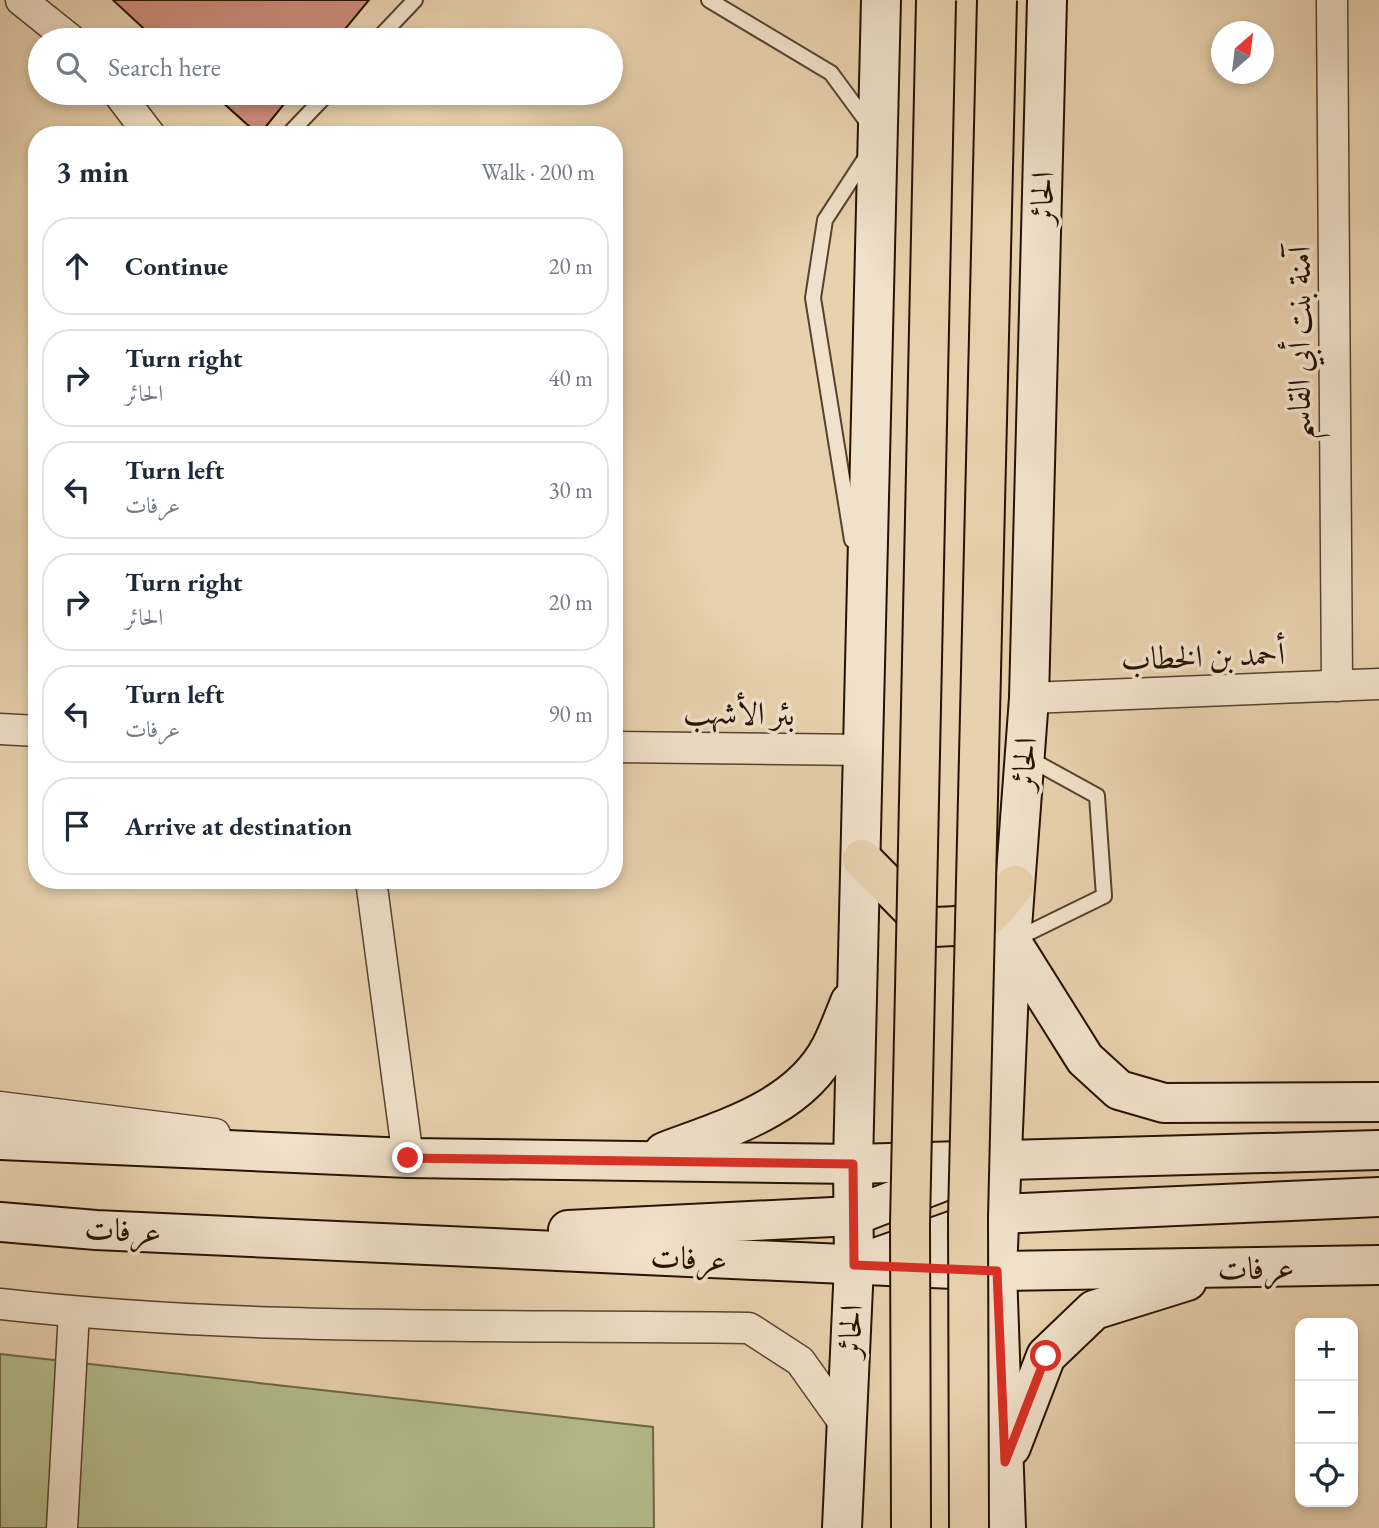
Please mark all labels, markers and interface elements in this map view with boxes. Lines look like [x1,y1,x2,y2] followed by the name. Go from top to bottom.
[1211,21,1274,84] north arrow
[28,28,623,105] search box
[52,48,90,86] icon: search
[108,50,221,84] text: Search here
[56,152,129,191] text: 3 min
[481,157,595,187] text: Walk · 200 m
[1020,171,1063,228] street label: الحائر
[1277,243,1331,440] street label: آمنة بنت أبي القاسم
[58,247,96,285] icon: ahead
[125,249,228,283] text: Continue
[548,251,593,281] text: 20 m
[125,341,243,375] text: Turn right
[58,359,96,397] icon: right
[548,363,593,393] text: 40 m
[125,378,163,408] text: الحائر
[125,453,224,487] text: Turn left
[58,471,96,509] icon: left
[548,475,593,505] text: 30 m
[125,490,180,520] text: عرفات
[125,565,243,599] text: Turn right
[58,583,96,621] icon: right
[548,587,593,617] text: 20 m
[125,602,163,632] text: الحائر
[1120,631,1286,680] street label: أحمد بن الخطاب
[125,677,224,711] text: Turn left
[683,690,795,735] street label: بئر الأشهب
[58,695,96,733] icon: left
[548,699,593,729] text: 90 m
[125,714,180,744] text: عرفات
[1001,736,1047,795] street label: الحائر
[58,807,96,845] icon: arrive
[125,809,352,843] text: Arrive at destination
[392,1142,423,1173] route end
[83,1207,162,1254] street label: عرفات
[649,1235,728,1282] street label: عرفات
[1217,1246,1295,1291] street label: عرفات
[827,1303,872,1362] street label: الحائر
[1295,1318,1358,1507] map controls
[1295,1318,1358,1381] button: +
[1030,1340,1061,1371] route start
[1295,1381,1358,1444] button: −
[1295,1444,1358,1507] button: locate

